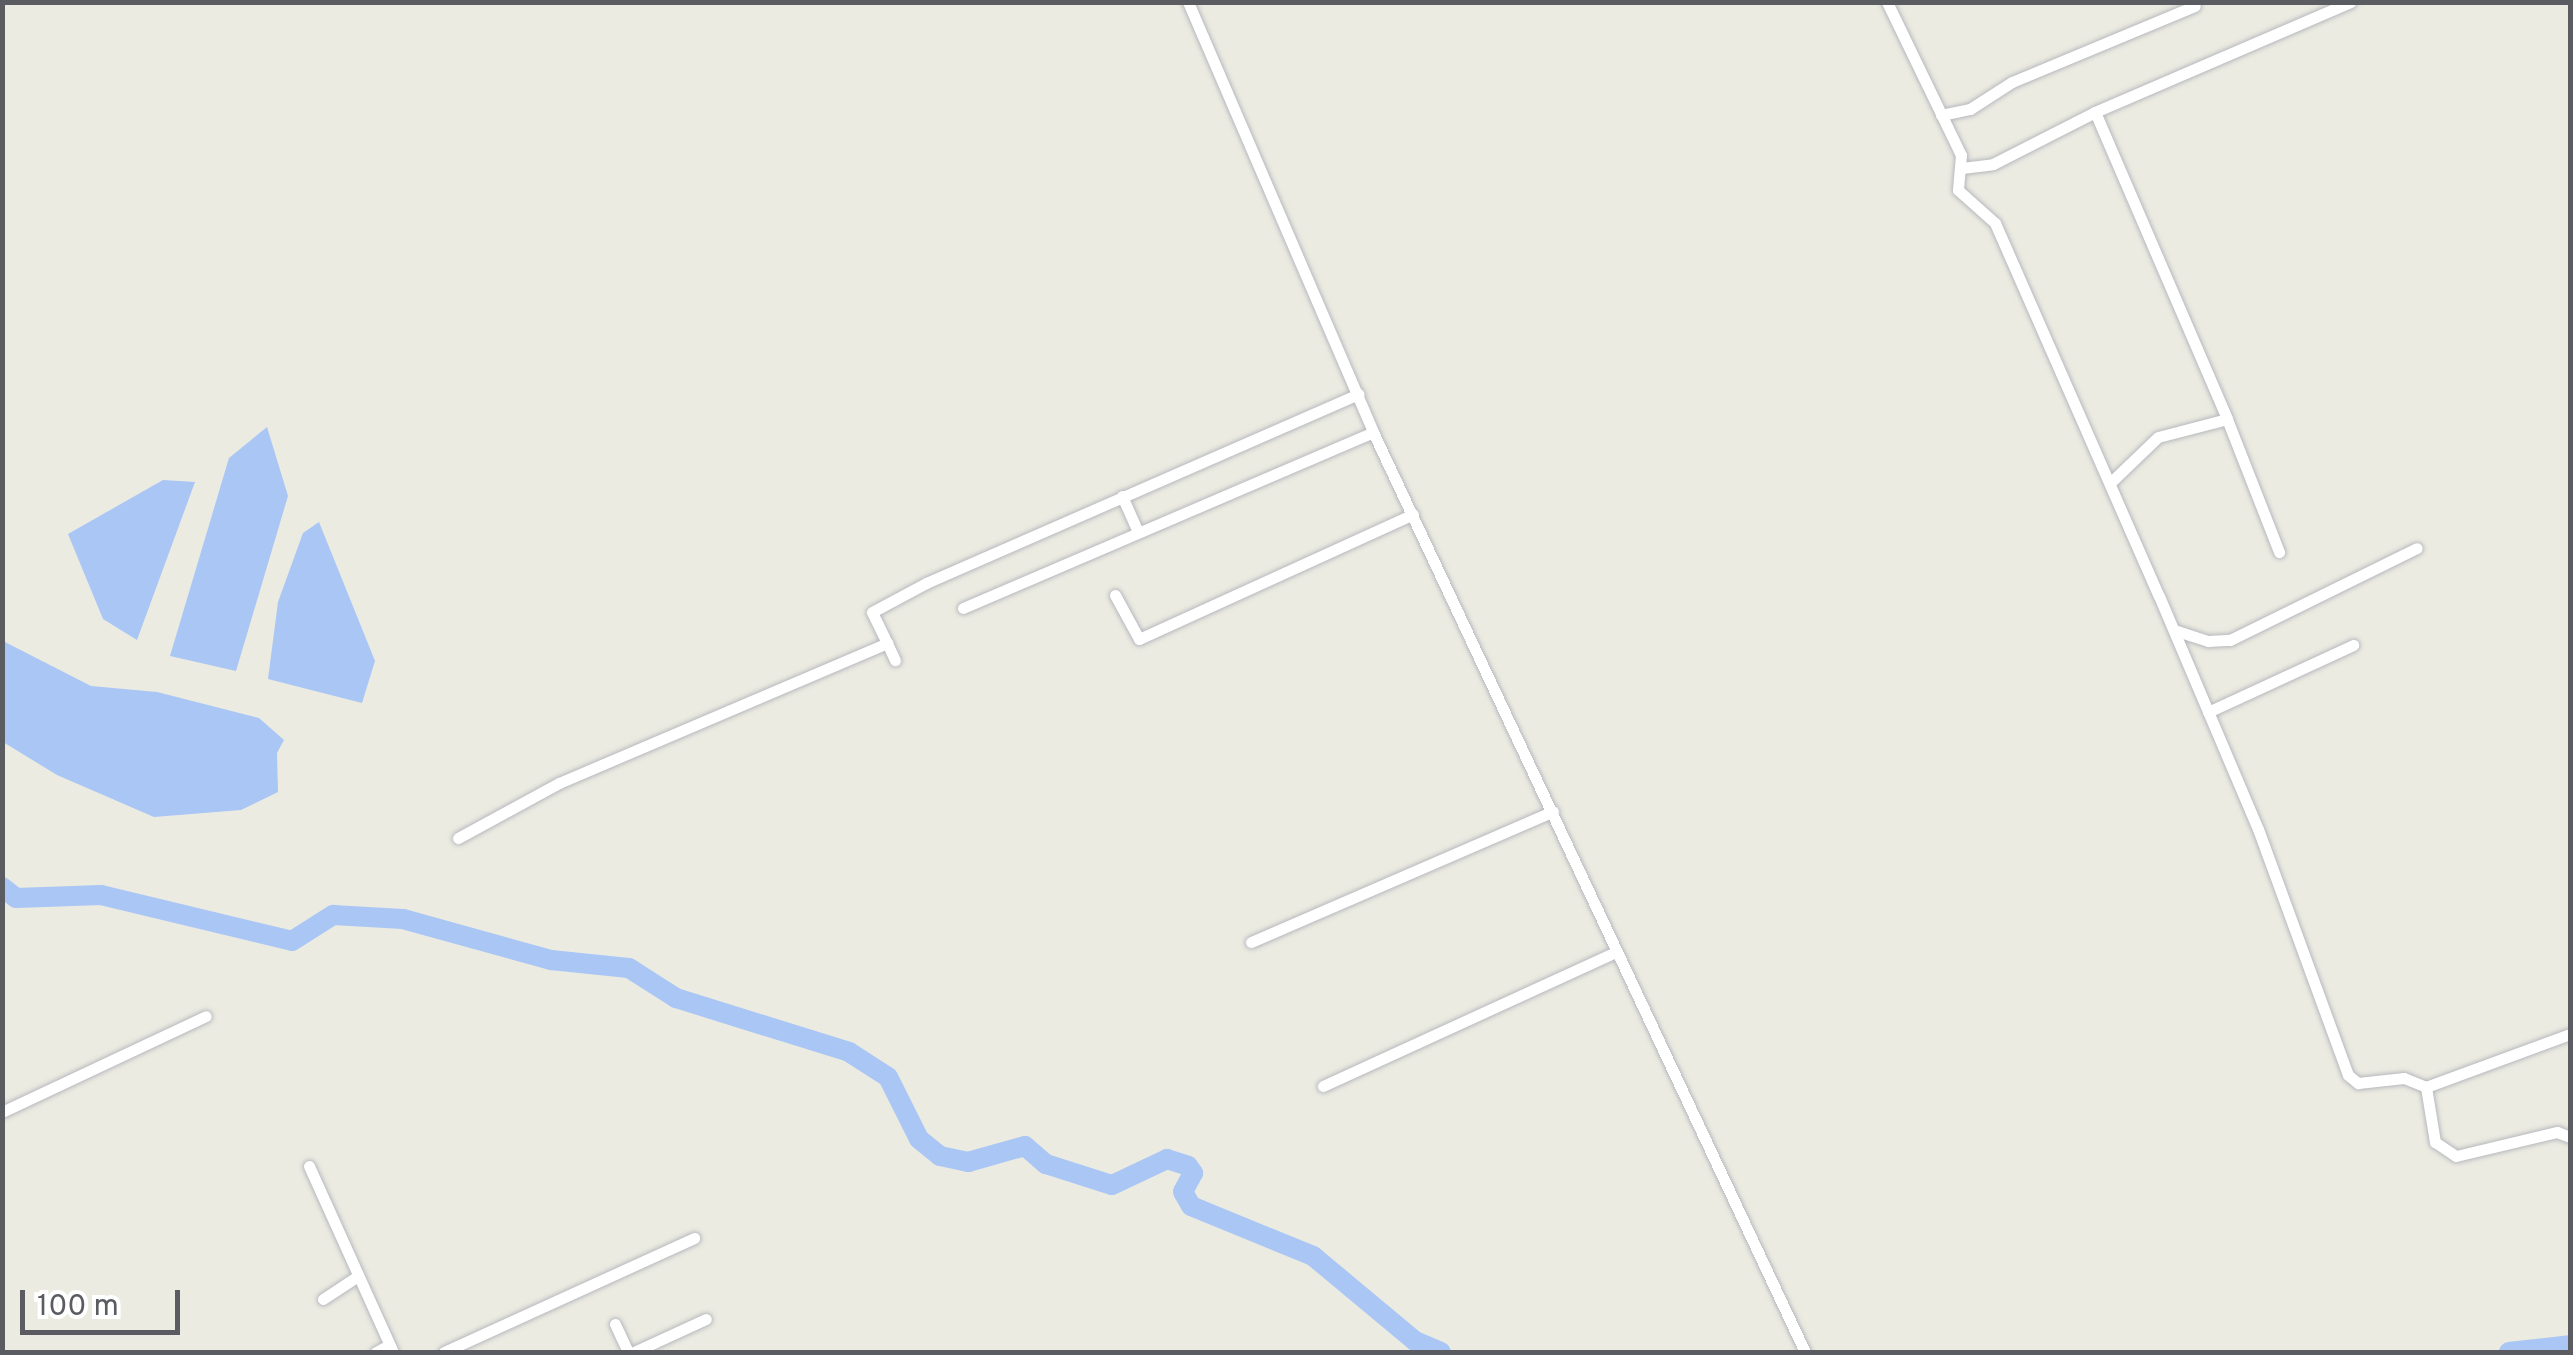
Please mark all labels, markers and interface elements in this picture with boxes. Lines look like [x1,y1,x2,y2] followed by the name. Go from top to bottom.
[25,1270,185,1332] scale bar
[37,1289,119,1326] text: 100 m

